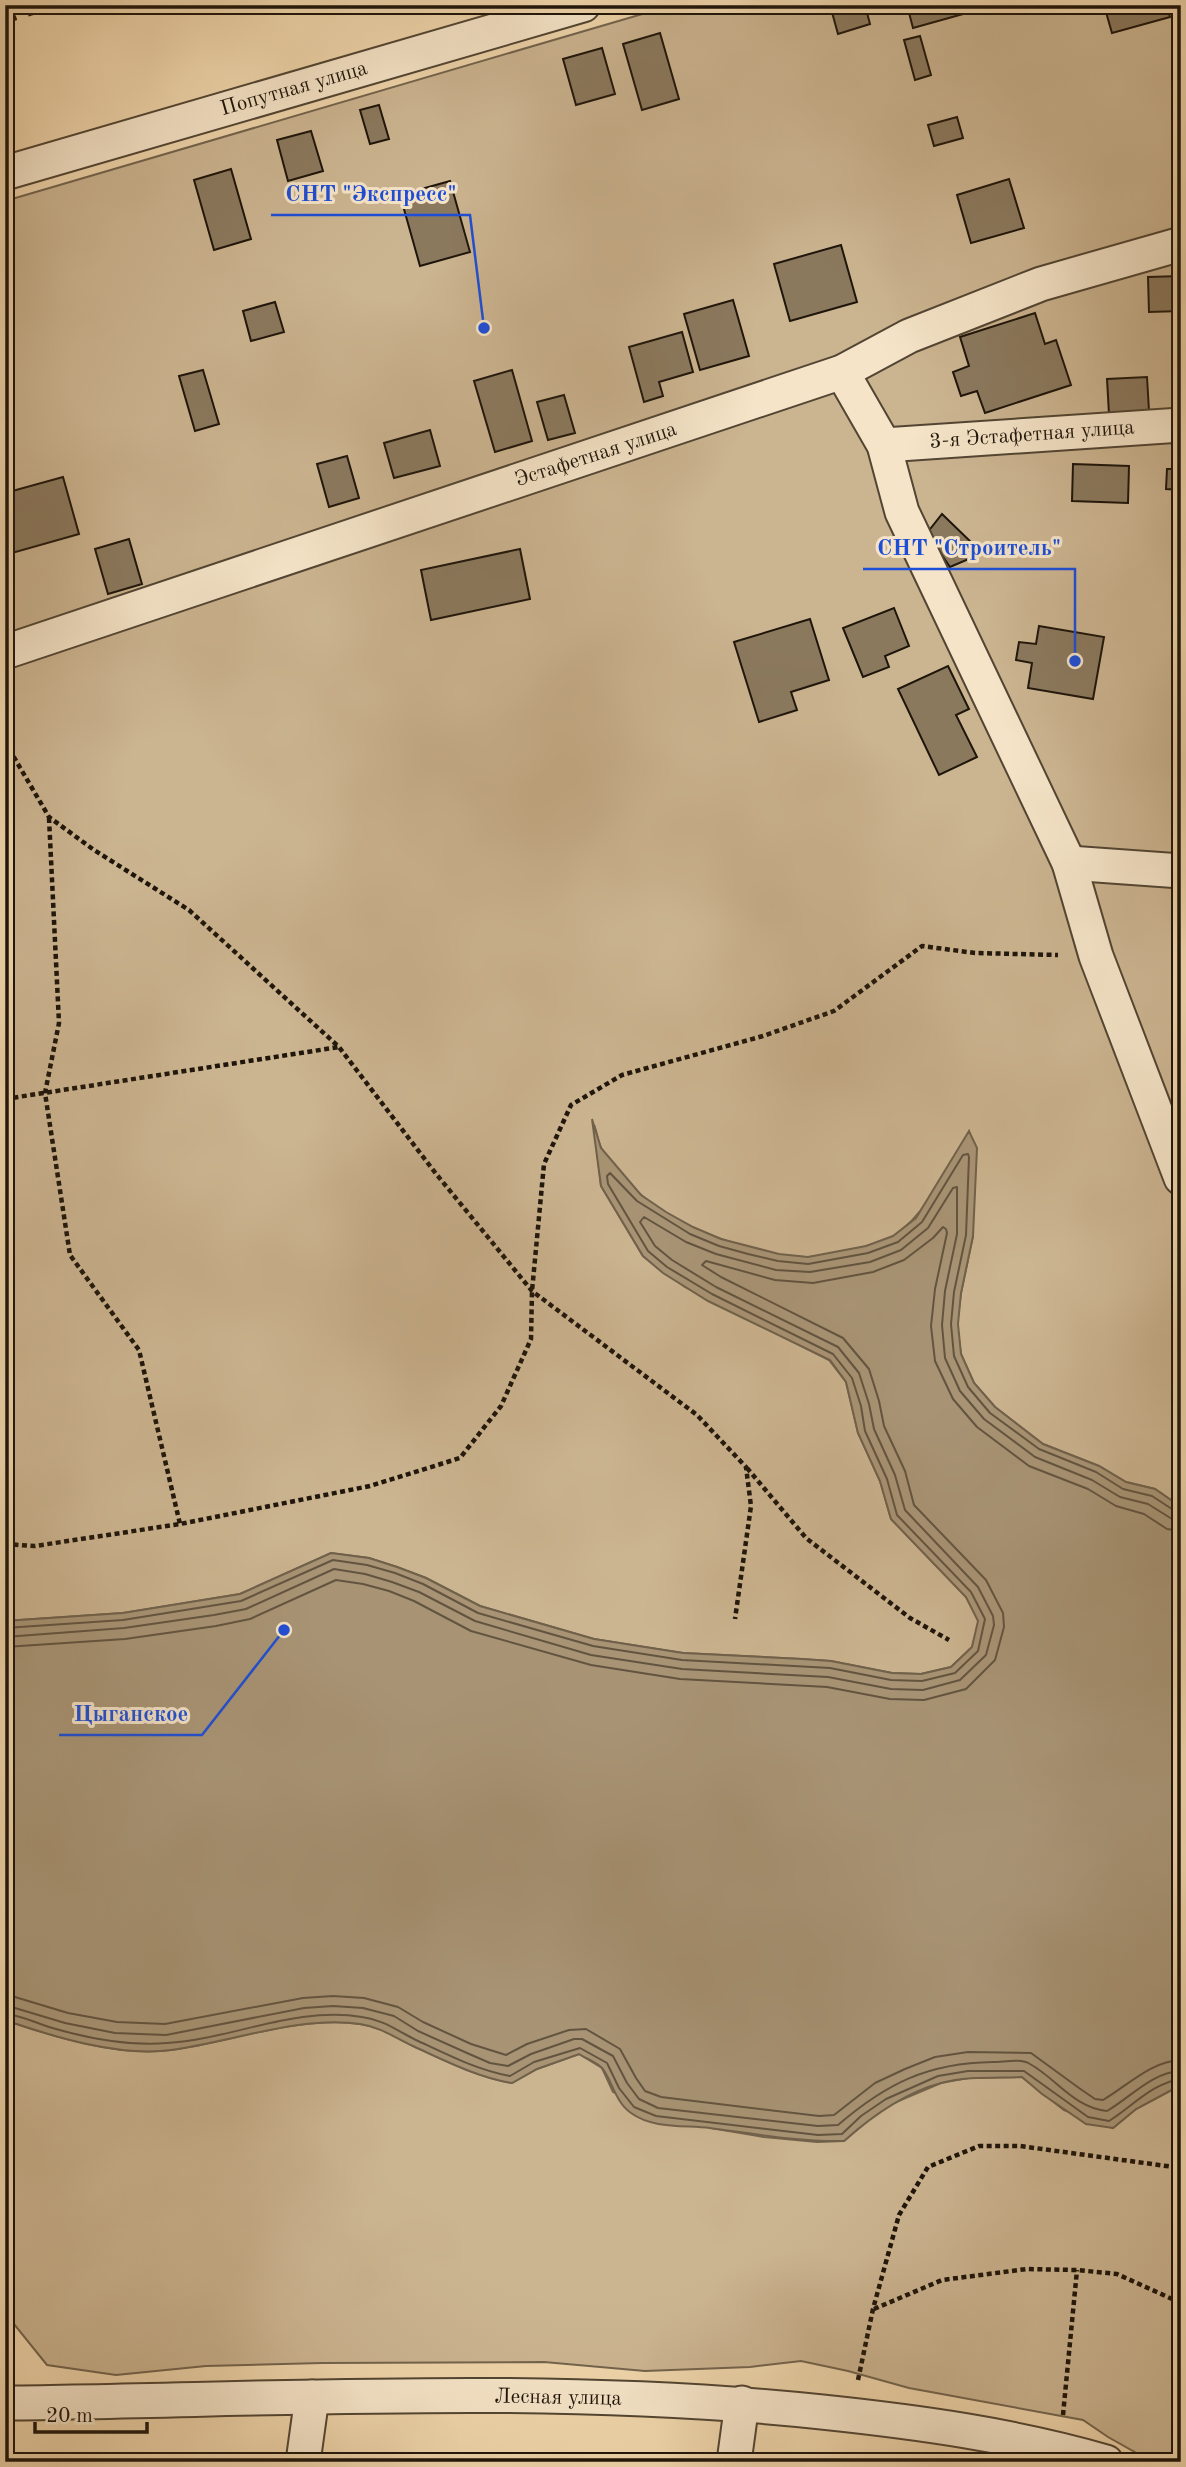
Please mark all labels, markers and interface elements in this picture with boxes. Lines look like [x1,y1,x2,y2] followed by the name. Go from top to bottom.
[218,58,370,120] street label: Попутная улица
[271,171,470,215] callout: СНТ "Экспресс"
[285,183,457,206] text: СНТ "Экспресс"
[929,417,1135,453] street label: 3-я Эстафетная улица
[512,419,680,491] street label: Эстафетная улица
[863,525,1075,569] callout: СНТ "Строитель"
[877,537,1061,560] text: СНТ "Строитель"
[59,1691,202,1735] callout: Цыганское
[74,1703,188,1726] text: Цыганское
[494,2386,622,2410] street label: Лесная улица
[35,2390,147,2434] scale bar
[46,2406,93,2427] text: 20 m

